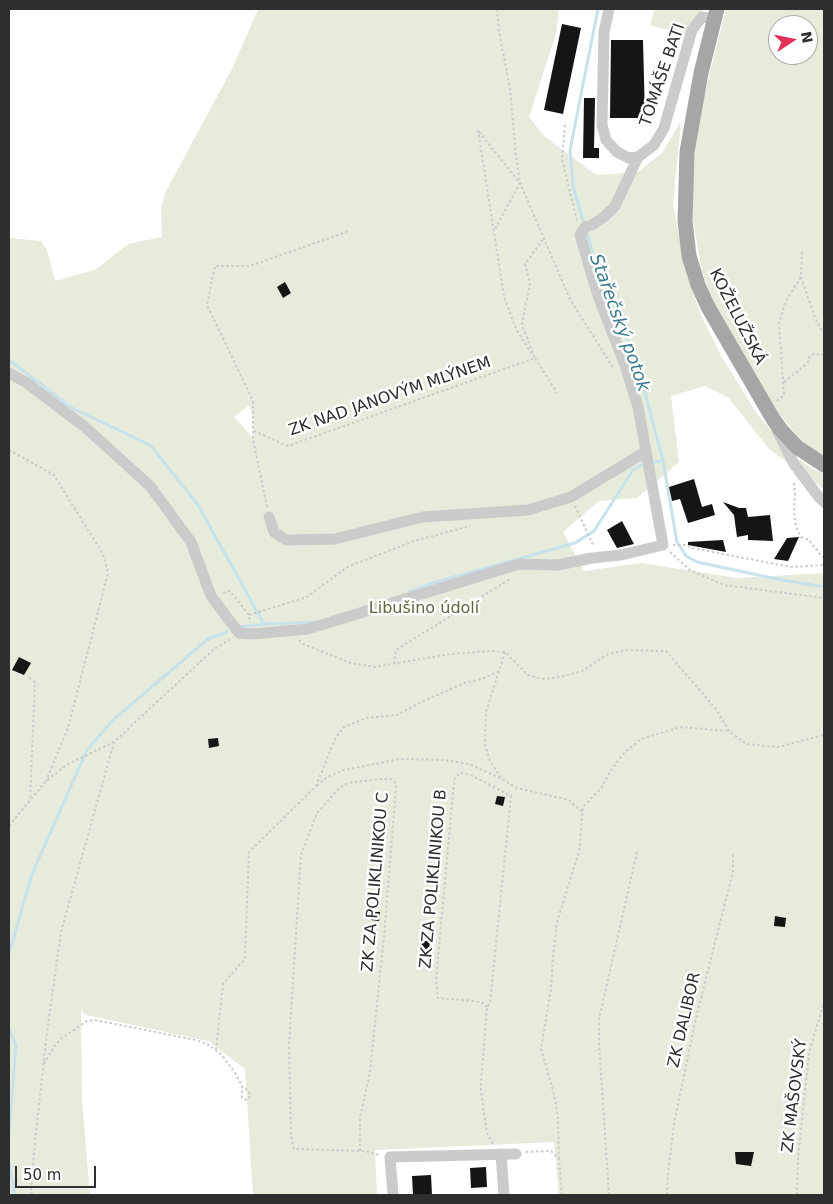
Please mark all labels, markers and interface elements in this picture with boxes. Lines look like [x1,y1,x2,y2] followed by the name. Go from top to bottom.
[768,15,818,65] north arrow
[636,21,690,129] street label: TOMÁŠE BATI
[798,30,816,45] text: N
[584,251,654,395] water label: Stařečský potok
[705,266,769,368] street label: KOŽELUŽSKÁ
[286,353,494,441] street label: ZK NAD JANOVÝM MLÝNEM
[369,599,479,619] park label: Libušino údolí
[417,788,451,970] street label: ZK ZA POLIKLINIKOU B
[359,791,393,973] street label: ZK ZA POLIKLINIKOU C
[665,970,705,1070] street label: ZK DALIBOR
[778,1038,812,1154] street label: ZK MAŠOVSKÝ
[18,1156,99,1188] scale bar
[23,1166,61,1184] text: 50 m

